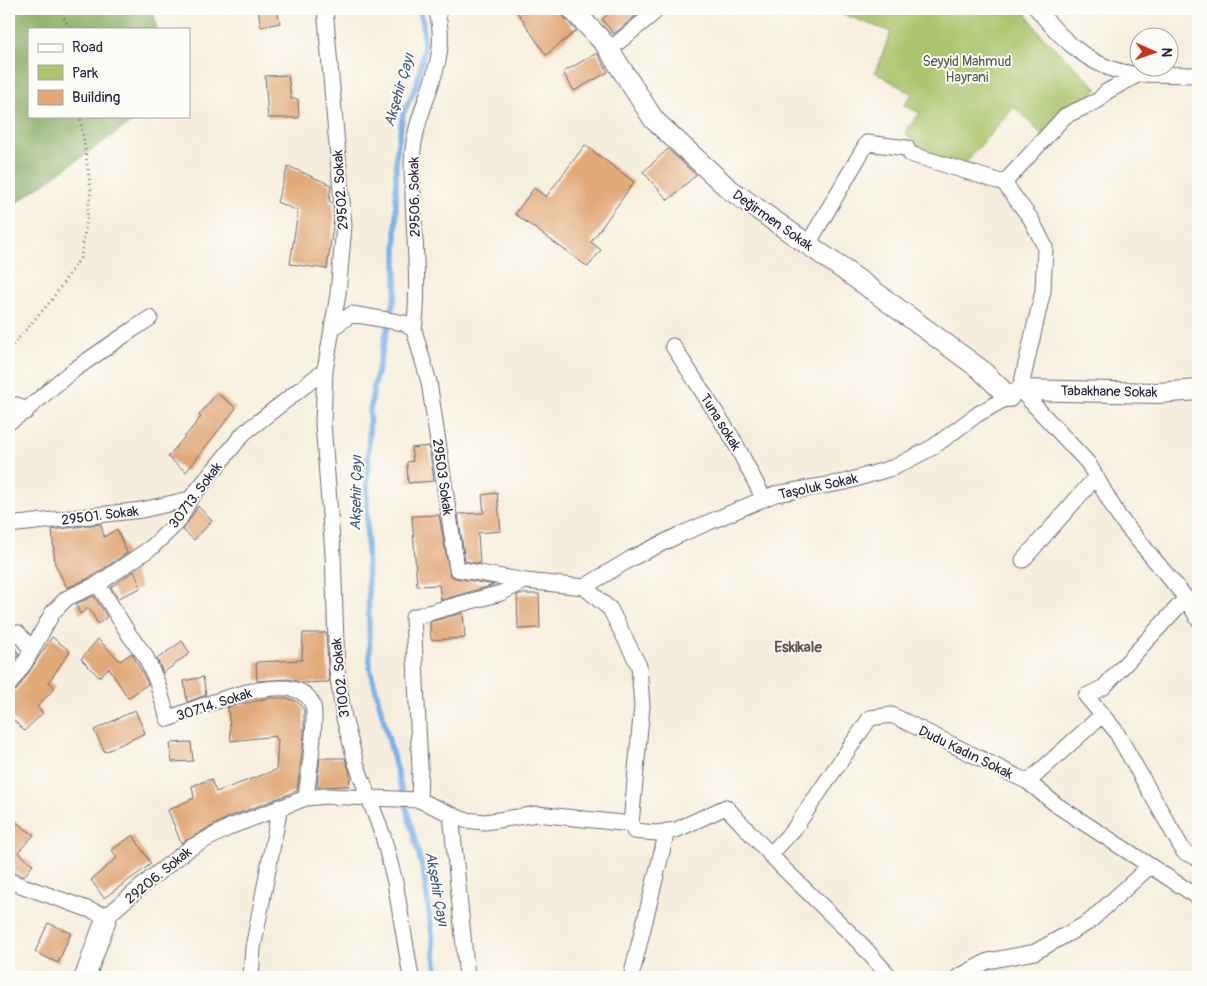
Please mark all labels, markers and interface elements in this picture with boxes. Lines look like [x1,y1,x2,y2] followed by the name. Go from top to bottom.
[28,28,190,118] legend
[1130,28,1180,78] north arrow
[72,38,103,57] text: Road
[1158,47,1175,57] text: N
[380,50,419,129] water label: Akşehir Çayı
[923,53,1012,86] park label: Seyyid Mahmud Hayrani
[72,64,99,83] text: Park
[72,88,120,107] text: Building
[329,149,352,230] street label: 29502. Sokak
[405,157,424,237] street label: 29506. Sokak
[729,186,816,255] street label: Değirmen Sokak
[1060,382,1158,401] street label: Tabakhane Sokak
[696,391,745,454] street label: Tuna sokak
[429,438,456,516] street label: 29503 Sokak
[346,454,367,531] water label: Akşehir Çayı
[165,459,226,532] street label: 30713. Sokak
[777,470,859,503] street label: Taşoluk Sokak
[60,502,140,529] street label: 29501. Sokak
[328,637,353,719] street label: 31002. Sokak
[774,638,822,657] district label: Eskikale
[174,684,254,725] street label: 30714. Sokak
[916,722,1016,783] street label: Dudu Kadın Sokak
[122,843,195,907] street label: 29206. Sokak
[421,850,453,929] water label: Akşehir Çayı

